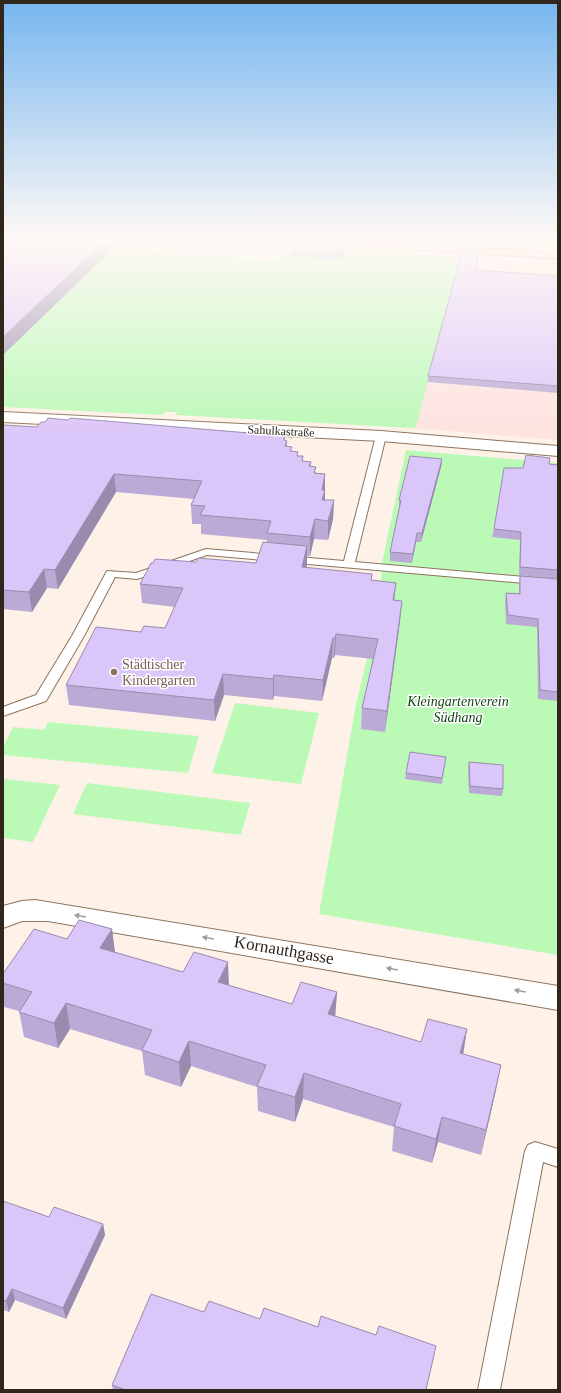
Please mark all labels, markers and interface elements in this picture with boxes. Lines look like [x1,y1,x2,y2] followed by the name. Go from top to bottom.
[247,422,315,440] street label: Sahulkastraße
[122,657,196,688] place label: Städtischer Kindergarten
[109,667,119,677] marker: Städtischer Kindergarten
[406,694,509,725] park label: Kleingartenverein Südhang
[74,913,86,919] one-way arrow
[233,932,335,968] street label: Kornauthgasse
[202,934,214,940] one-way arrow
[385,966,398,972] one-way arrow
[513,988,526,994] one-way arrow

